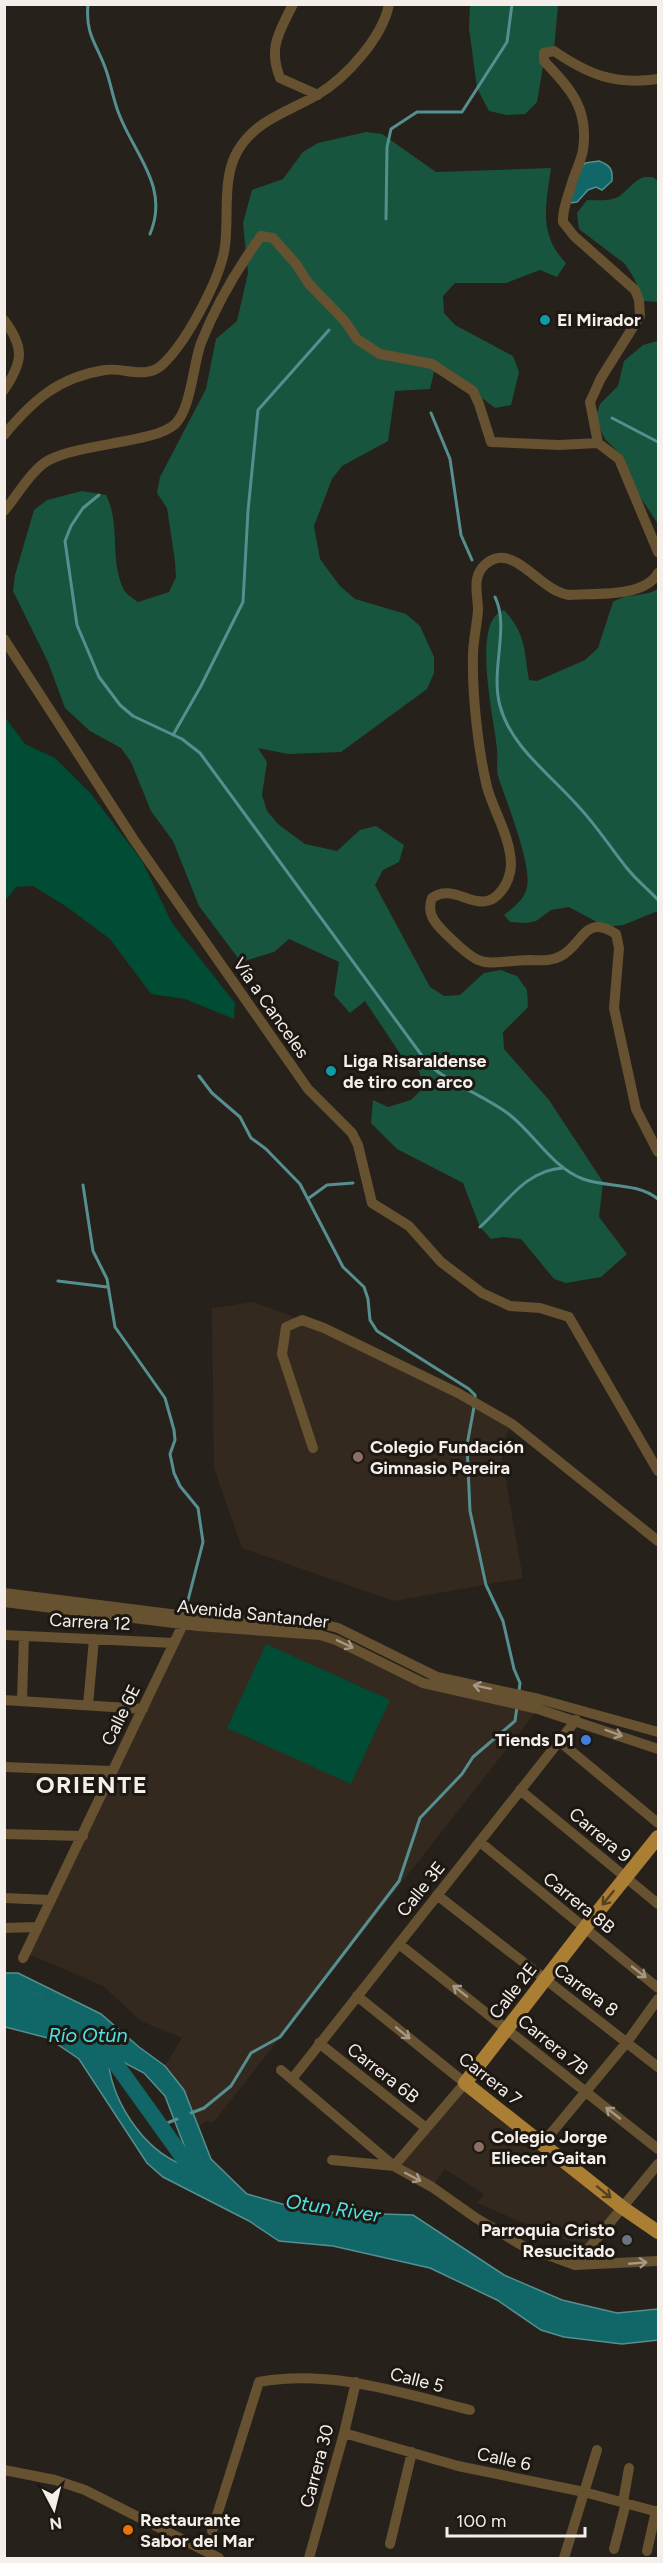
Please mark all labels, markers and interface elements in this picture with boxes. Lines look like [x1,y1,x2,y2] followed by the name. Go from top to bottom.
[557,309,641,331] place label: El Mirador
[538,313,552,327] marker: El Mirador
[228,953,314,1063] street label: Vía a Canceles
[343,1050,487,1093] place label: Liga Risaraldense de tiro con arco
[324,1064,338,1078] marker: Liga Risaraldense de tiro con arco
[370,1436,524,1479] place label: Colegio Fundación Gimnasio Pereira
[351,1450,365,1464] marker: Colegio Fundación Gimnasio Pereira
[176,1595,330,1633] street label: Avenida Santander
[49,1609,131,1635] street label: Carrera 12
[335,1639,353,1650] one-way arrow
[472,1680,491,1692] one-way arrow
[97,1681,145,1749] street label: Calle 6E
[495,1729,574,1751] place label: Tiends D1
[604,1729,623,1740] one-way arrow
[579,1733,593,1747] marker: Tiends D1
[36,1770,148,1799] district label: ORIENTE
[565,1803,635,1867] street label: Carrera 9
[392,1857,450,1921] street label: Calle 3E
[539,1867,619,1939] street label: Carrera 8B
[602,1890,615,1906] one-way arrow
[484,1959,542,2023] street label: Calle 2E
[549,1959,623,2021] street label: Carrera 8
[631,1966,647,1979] one-way arrow
[452,1985,468,1998] one-way arrow
[513,2010,593,2080] street label: Carrera 7B
[48,2023,128,2047] water label: Río Otún
[395,2026,410,2040] one-way arrow
[343,2038,423,2108] street label: Carrera 6B
[454,2048,526,2111] street label: Carrera 7
[605,2106,621,2119] one-way arrow
[491,2126,607,2169] place label: Colegio Jorge Eliecer Gaitan
[472,2140,486,2154] marker: Colegio Jorge Eliecer Gaitan
[404,2171,421,2183] one-way arrow
[596,2186,612,2199] one-way arrow
[284,2189,383,2228] water label: Otun River
[481,2219,615,2262] place label: Parroquia Cristo Resucitado
[620,2233,634,2247] marker: Parroquia Cristo Resucitado
[627,2257,647,2268] one-way arrow
[388,2363,446,2397] street label: Calle 5
[295,2422,339,2510] street label: Carrera 30
[475,2443,533,2475] street label: Calle 6
[24,2479,84,2539] north arrow
[447,2500,585,2538] scale bar
[140,2509,254,2552] place label: Restaurante Sabor del Mar
[456,2510,506,2532] text: 100 m
[48,2513,63,2534] text: N
[121,2523,135,2537] marker: Restaurante Sabor del Mar

